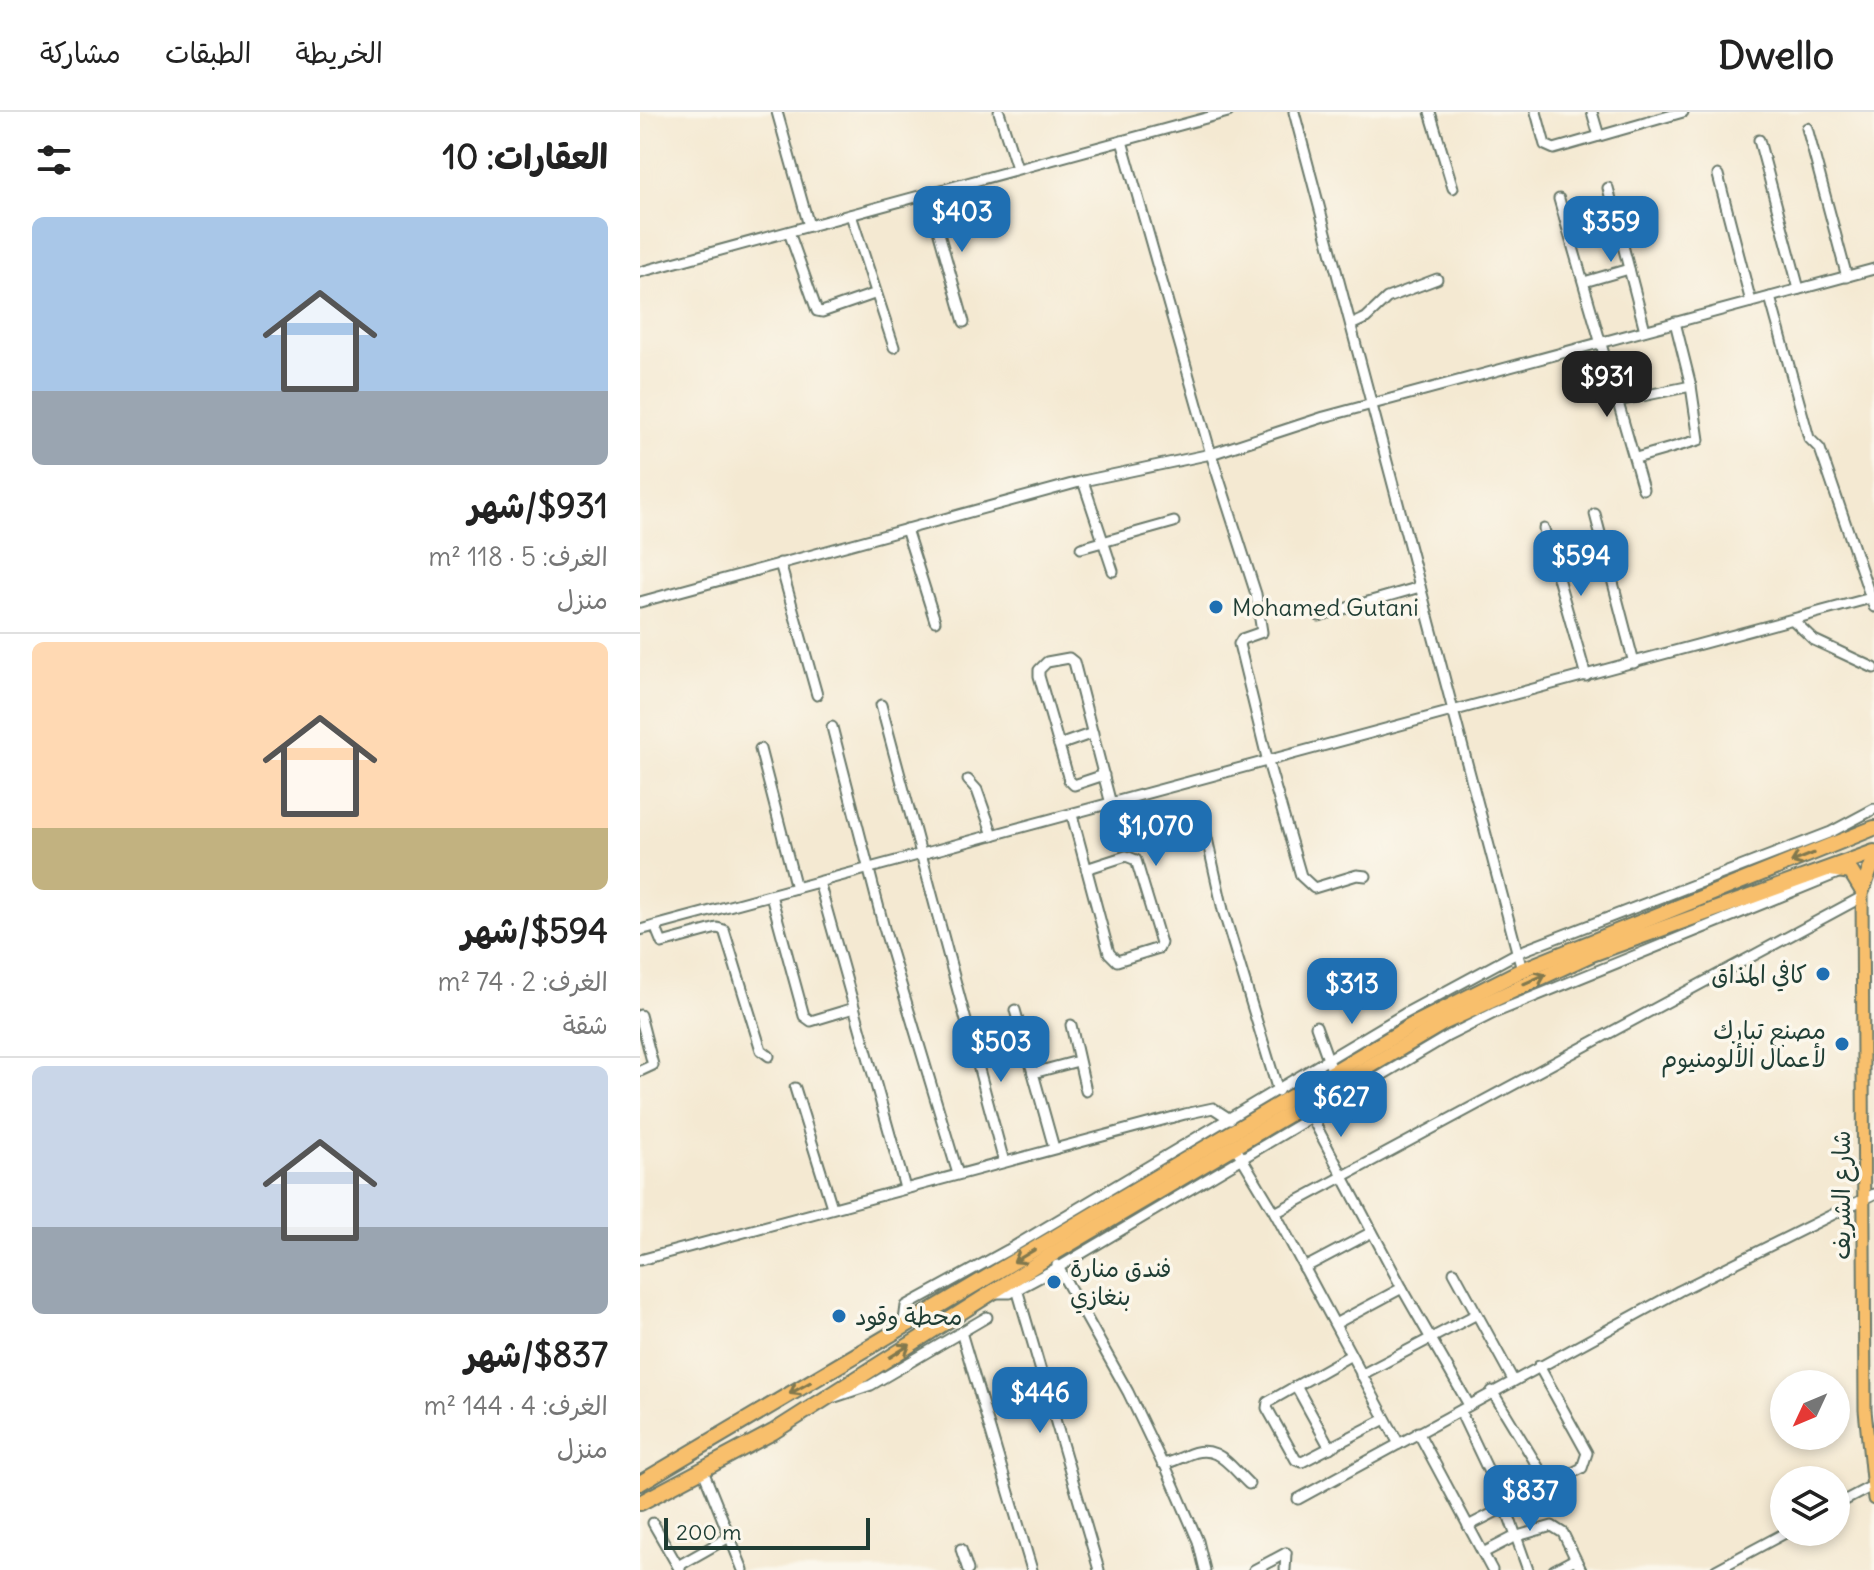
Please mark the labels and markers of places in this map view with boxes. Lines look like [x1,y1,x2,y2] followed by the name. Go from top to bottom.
[915,186,1009,254] pin: $403
[1564,196,1658,264] pin: $359
[1560,351,1654,419] pin: $931
[1534,530,1628,598] pin: $594
[1232,592,1419,622] place label: Mohamed Gutani
[1207,598,1225,616] marker: Mohamed Gutani
[1091,800,1221,868] pin: $1,070
[1305,958,1399,1026] pin: $313
[1711,959,1807,992] place label: كافي المذاق
[1814,965,1832,983] marker: كافي المذاق
[1661,1015,1826,1078] place label: مصنع تبارك لأعمال الألومنيوم
[954,1016,1048,1084] pin: $503
[1833,1035,1851,1053] marker: مصنع تبارك لأعمال الألومنيوم
[1294,1071,1388,1139] pin: $627
[1070,1253,1172,1314] place label: فندق منارة بنغازي
[1045,1273,1063,1291] marker: فندق منارة بنغازي
[855,1301,962,1332] place label: محطة وقود
[830,1307,848,1325] marker: محطة وقود
[993,1367,1087,1435] pin: $446
[1483,1465,1577,1533] pin: $837

